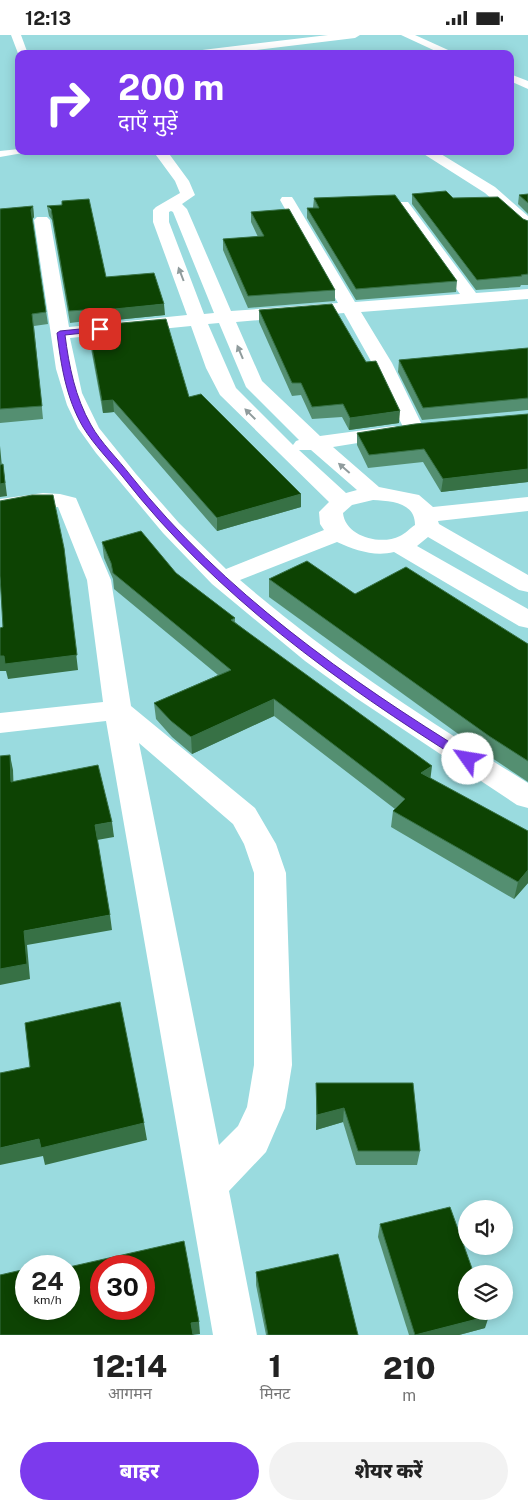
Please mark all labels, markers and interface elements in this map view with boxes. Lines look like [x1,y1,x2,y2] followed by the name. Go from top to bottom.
[25,7,71,29] text: 12:13
[118,67,224,108] text: 200 m
[35,70,100,135] icon: right
[118,109,178,135] text: दाएँ मुड़ें
[177,266,185,281] one-way arrow
[79,308,121,350] pin
[86,315,114,343] icon: arrive
[236,345,244,359] one-way arrow
[244,408,256,420] one-way arrow
[338,462,351,473] one-way arrow
[441,732,493,784] position arrow
[458,1200,513,1320] map controls
[458,1200,513,1255] button: sound
[90,1255,155,1320] speed limit sign: 30
[458,1265,513,1320] button: layers
[31,1266,64,1296] text: 24
[33,1293,62,1307] text: km/h
[93,1348,167,1384] text: 12:14
[268,1348,282,1384] text: 1
[383,1350,435,1386] text: 210
[108,1384,152,1403] text: आगमन
[260,1384,290,1403] text: मिनट
[402,1386,416,1405] text: m
[20,1442,259,1500] button: बाहर
[269,1442,508,1500] button: शेयर करें

